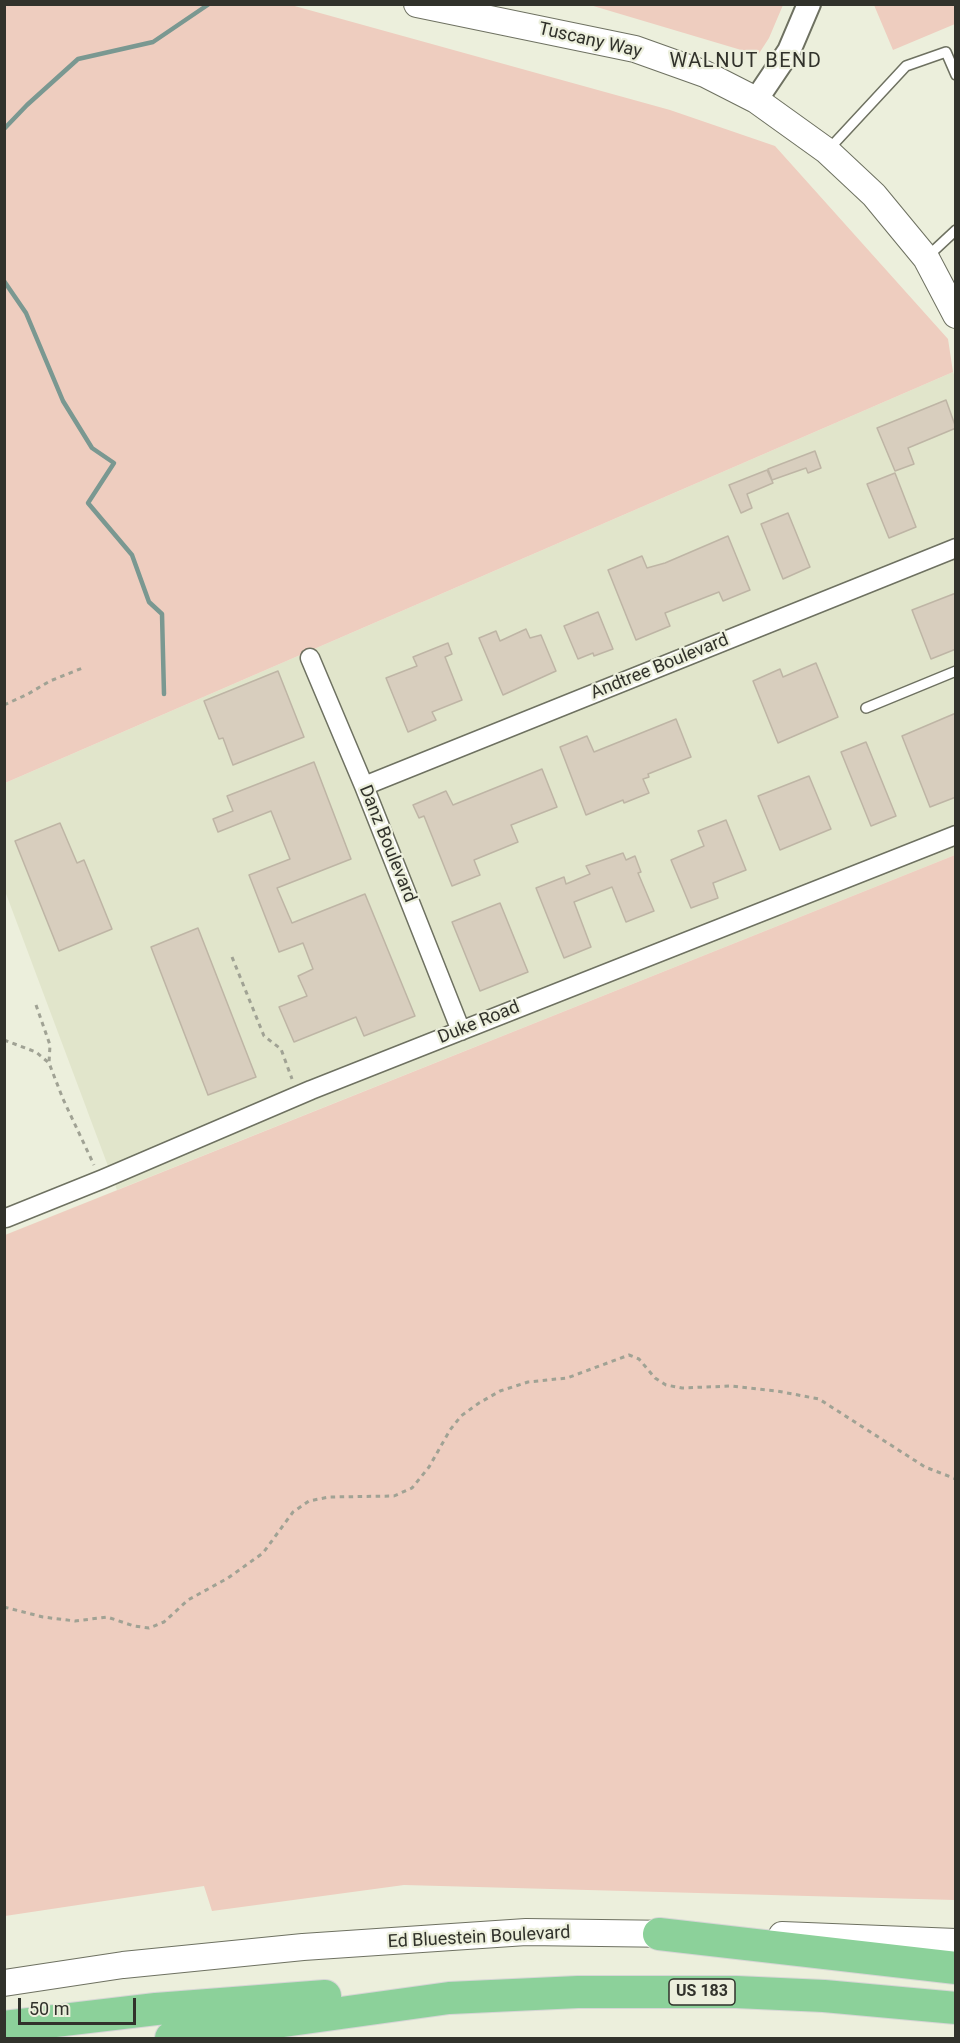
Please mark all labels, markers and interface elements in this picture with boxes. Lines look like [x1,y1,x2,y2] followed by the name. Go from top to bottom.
[536,19,644,63] street label: Tuscany Way
[670,50,822,74] district label: WALNUT BEND
[588,629,732,705] street label: Andtree Boulevard
[354,782,420,906] street label: Danz Boulevard
[435,997,523,1049] street label: Duke Road
[387,1922,571,1954] street label: Ed Bluestein Boulevard
[669,1979,735,2005] road number: US 183
[21,1986,140,2024] scale bar
[29,1998,69,2019] text: 50 m

